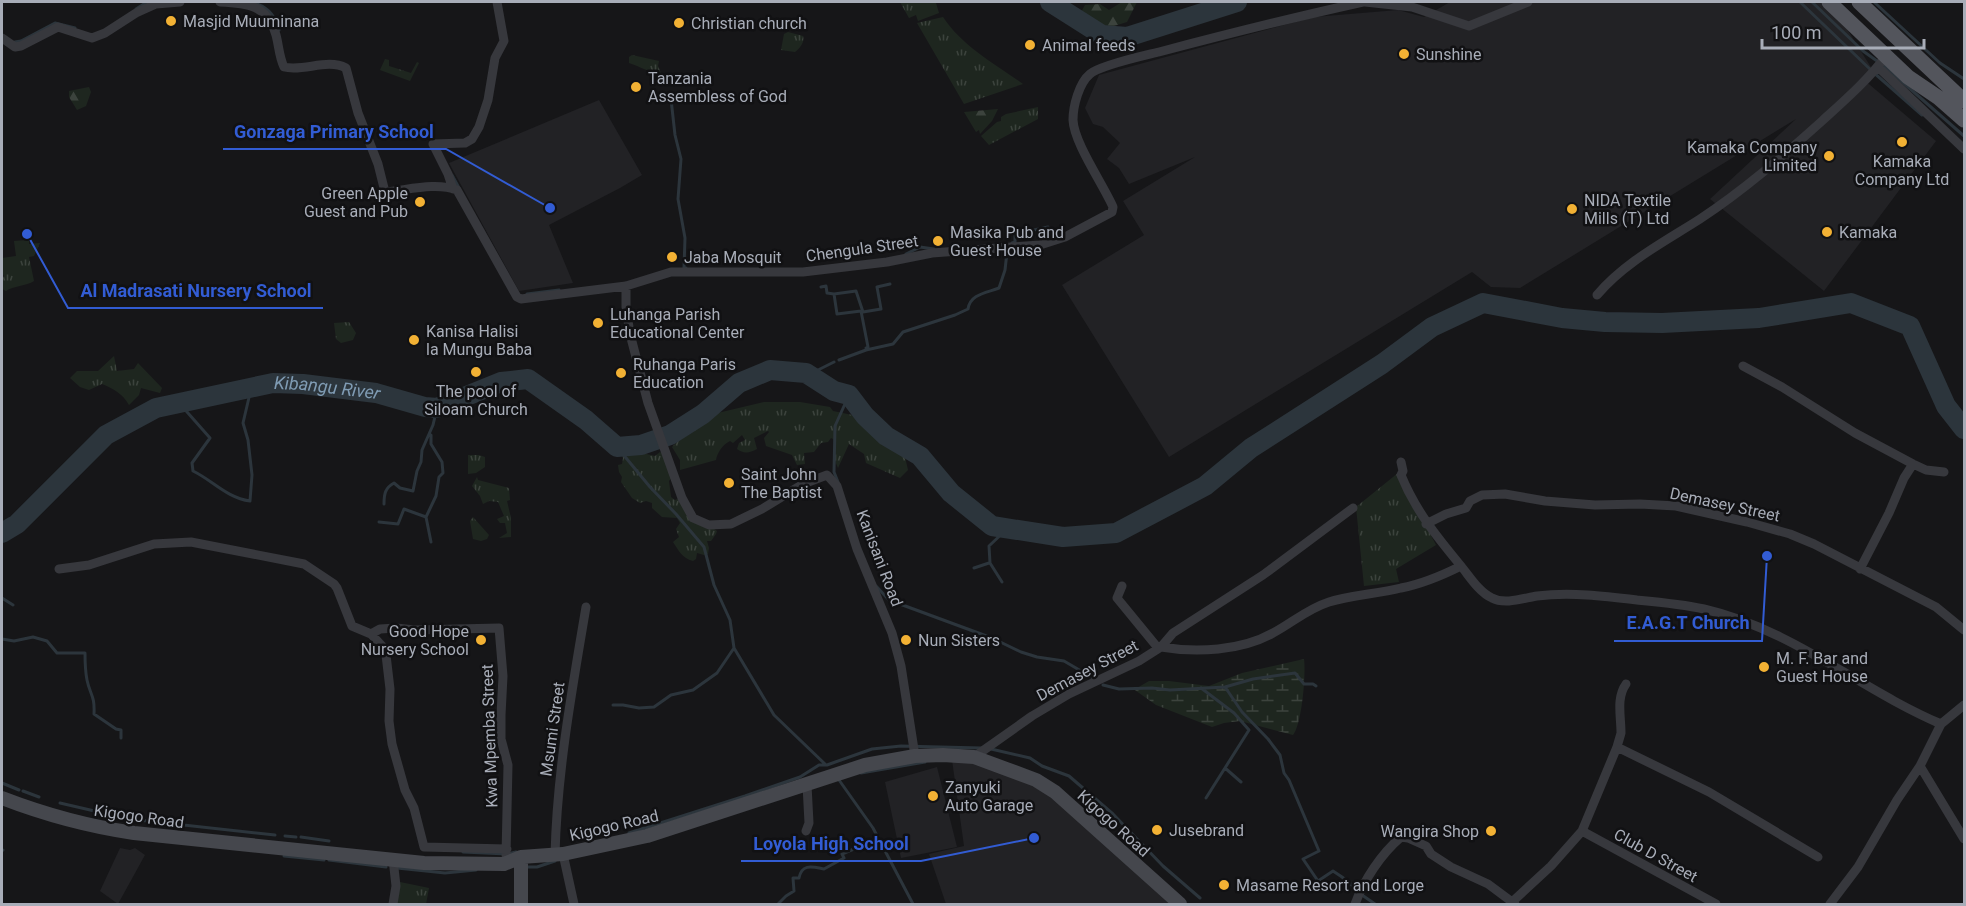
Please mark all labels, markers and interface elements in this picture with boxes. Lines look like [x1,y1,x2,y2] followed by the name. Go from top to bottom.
[183,12,319,31] place label: Masjid Muuminana
[1762,12,1924,50] scale bar
[164,14,178,28] marker: Masjid Muuminana
[691,14,807,33] place label: Christian church
[672,16,686,30] marker: Christian church
[1771,22,1822,43] text: 100 m
[1042,36,1135,55] place label: Animal feeds
[1023,38,1037,52] marker: Animal feeds
[1416,45,1481,64] place label: Sunshine
[1397,47,1411,61] marker: Sunshine
[648,69,787,106] place label: Tanzania Assembless of God
[629,80,643,94] marker: Tanzania Assembless of God
[223,113,446,149] callout: Gonzaga Primary School
[234,121,434,142] text: Gonzaga Primary School
[1895,135,1909,149] marker: Kamaka Company Ltd
[1687,138,1817,175] place label: Kamaka Company Limited
[1822,149,1836,163] marker: Kamaka Company Limited
[1855,152,1949,189] place label: Kamaka Company Ltd
[304,184,408,221] place label: Green Apple Guest and Pub
[1584,191,1671,228] place label: NIDA Textile Mills (T) Ltd
[413,195,427,209] marker: Green Apple Guest and Pub
[1565,202,1579,216] marker: NIDA Textile Mills (T) Ltd
[950,223,1064,260] place label: Masika Pub and Guest House
[1839,223,1897,242] place label: Kamaka
[1820,225,1834,239] marker: Kamaka
[805,231,919,266] street label: Chengula Street
[931,234,945,248] marker: Masika Pub and Guest House
[684,248,782,267] place label: Jaba Mosquit
[665,250,679,264] marker: Jaba Mosquit
[68,272,323,308] callout: Al Madrasati Nursery School
[80,280,312,301] text: Al Madrasati Nursery School
[610,305,745,342] place label: Luhanga Parish Educational Center
[591,316,605,330] marker: Luhanga Parish Educational Center
[426,322,532,359] place label: Kanisa Halisi la Mungu Baba
[407,333,421,347] marker: Kanisa Halisi la Mungu Baba
[633,355,736,392] place label: Ruhanga Paris Education
[469,365,483,379] marker: The pool of Siloam Church
[614,366,628,380] marker: Ruhanga Paris Education
[274,372,384,404] water label: Kibangu River
[424,382,528,419] place label: The pool of Siloam Church
[741,465,822,502] place label: Saint John The Baptist
[722,476,736,490] marker: Saint John The Baptist
[1668,484,1782,525] street label: Demasey Street
[852,507,907,609] street label: Kanisani Road
[1614,605,1762,641] callout: E.A.G.T Church
[1626,612,1750,633] text: E.A.G.T Church
[361,622,469,659] place label: Good Hope Nursery School
[918,631,1000,650] place label: Nun Sisters
[474,633,488,647] marker: Good Hope Nursery School
[899,633,913,647] marker: Nun Sisters
[1033,636,1141,705] street label: Demasey Street
[1776,649,1868,686] place label: M. F. Bar and Guest House
[1757,660,1771,674] marker: M. F. Bar and Guest House
[478,664,501,808] street label: Kwa Mpemba Street
[536,681,569,778] street label: Msumi Street
[945,778,1033,815] place label: Zanyuki Auto Garage
[1074,786,1154,861] street label: Kigogo Road
[926,789,940,803] marker: Zanyuki Auto Garage
[93,801,185,832] street label: Kigogo Road
[568,806,660,845] street label: Kigogo Road
[1169,821,1244,840] place label: Jusebrand
[1380,822,1479,841] place label: Wangira Shop
[1150,823,1164,837] marker: Jusebrand
[1484,824,1498,838] marker: Wangira Shop
[741,825,921,861] callout: Loyola High School
[1611,825,1701,886] street label: Club D Street
[753,833,909,854] text: Loyola High School
[1236,876,1424,895] place label: Masame Resort and Lorge
[1217,878,1231,892] marker: Masame Resort and Lorge

